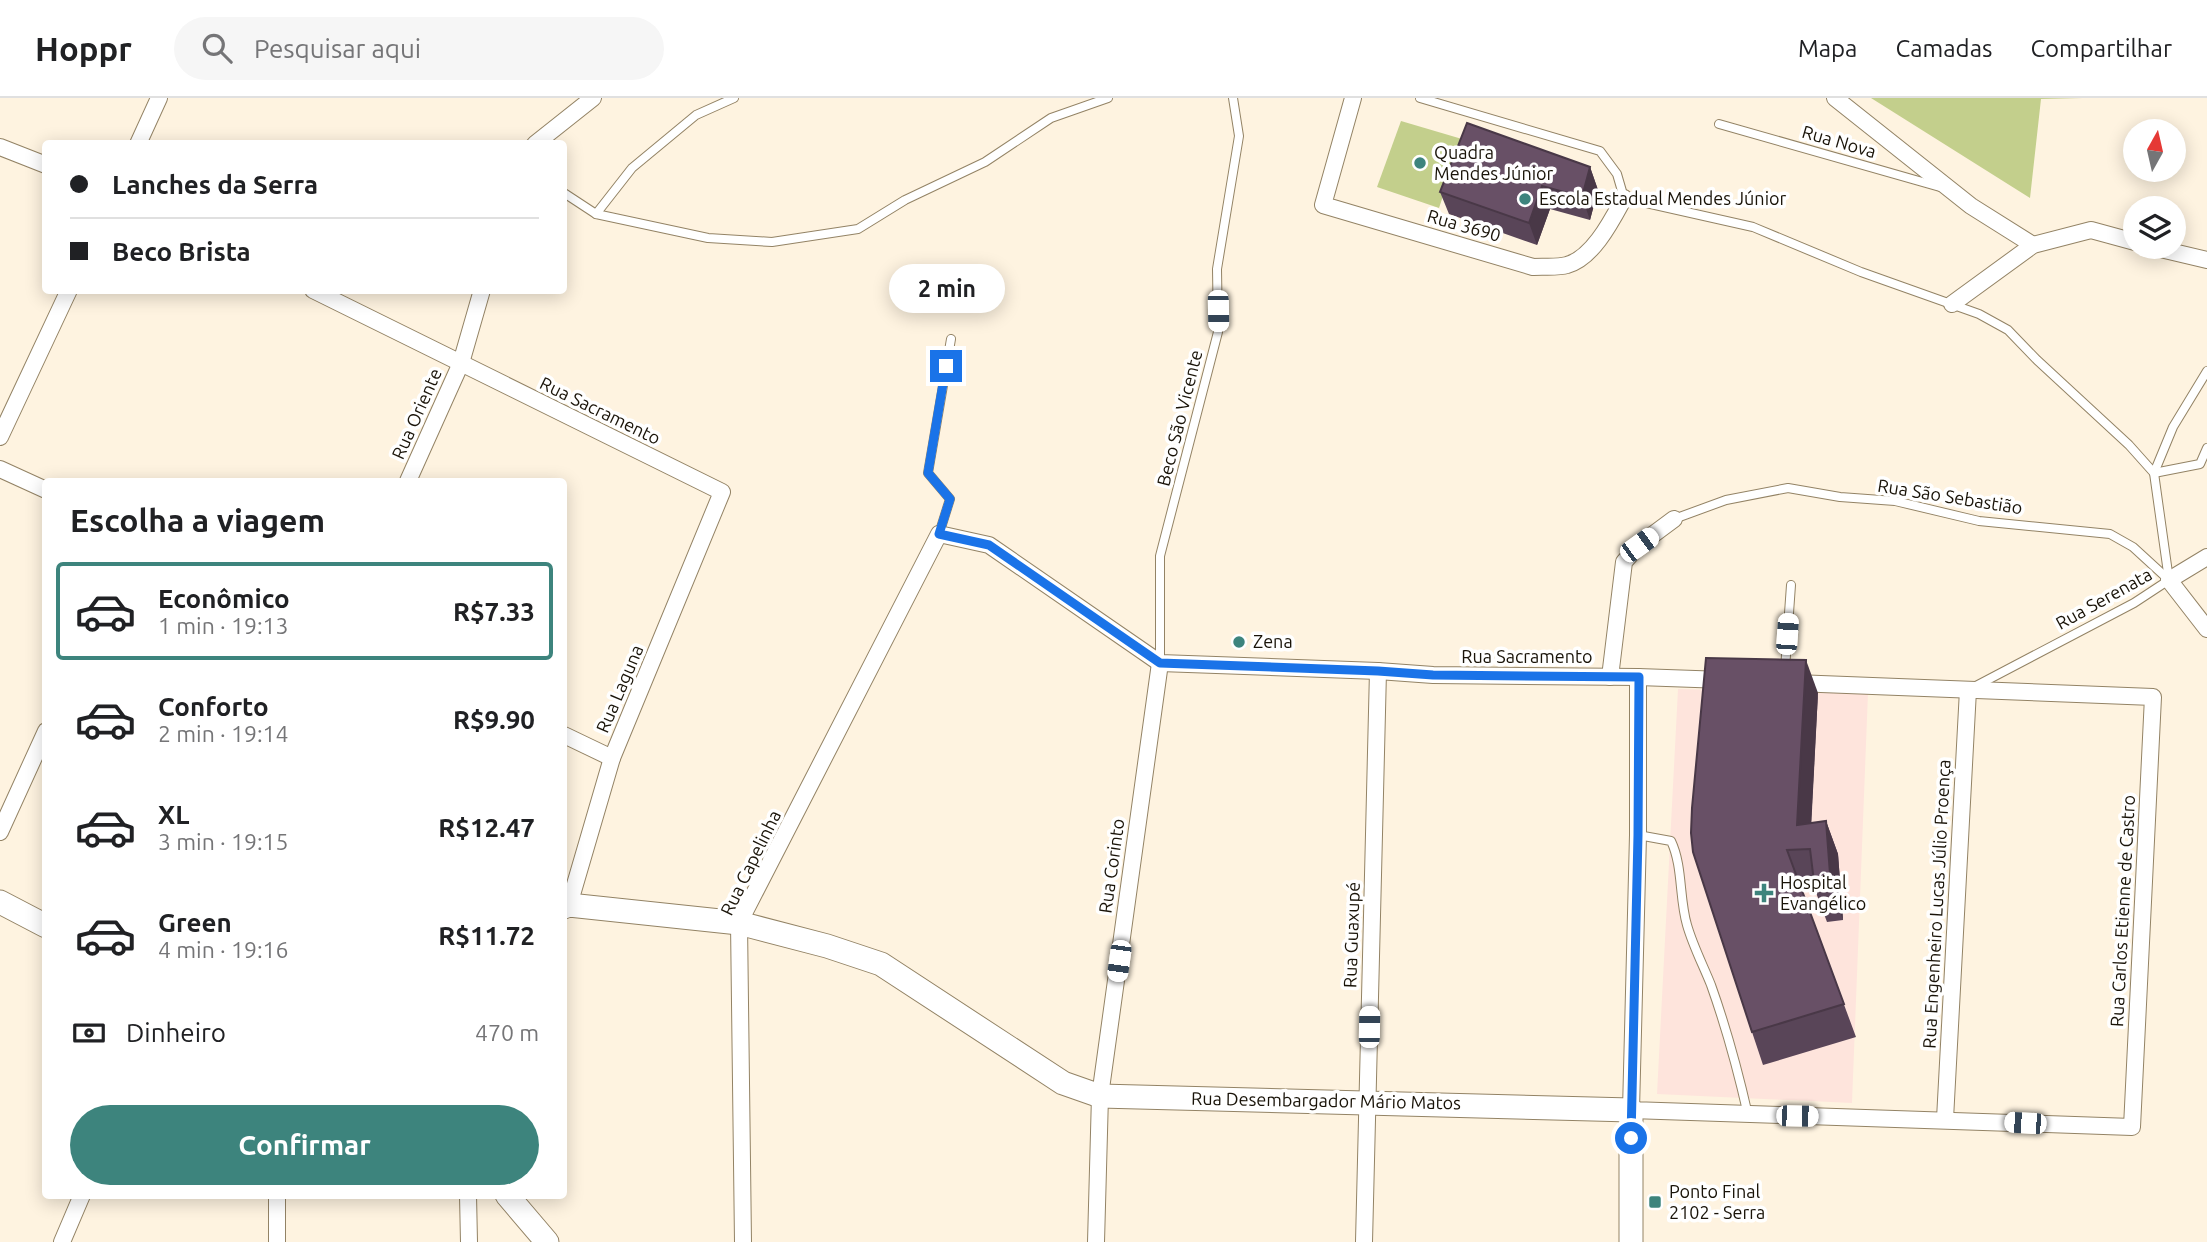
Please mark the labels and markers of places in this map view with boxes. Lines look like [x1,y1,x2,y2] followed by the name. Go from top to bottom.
[1434,142,1554,183] place label: Quadra Mendes Júnior
[1412,155,1428,171] marker: Quadra Mendes Júnior
[1539,188,1787,208] place label: Escola Estadual Mendes Júnior
[1517,191,1533,207] marker: Escola Estadual Mendes Júnior
[1253,631,1293,651] place label: Zena
[1231,634,1247,650] marker: Zena
[1780,872,1866,913] place label: Hospital Evangélico
[1754,883,1774,903] marker: Hospital Evangélico
[1669,1181,1765,1222] place label: Ponto Final 2102 - Serra
[1647,1194,1663,1210] marker: Ponto Final 2102 - Serra

